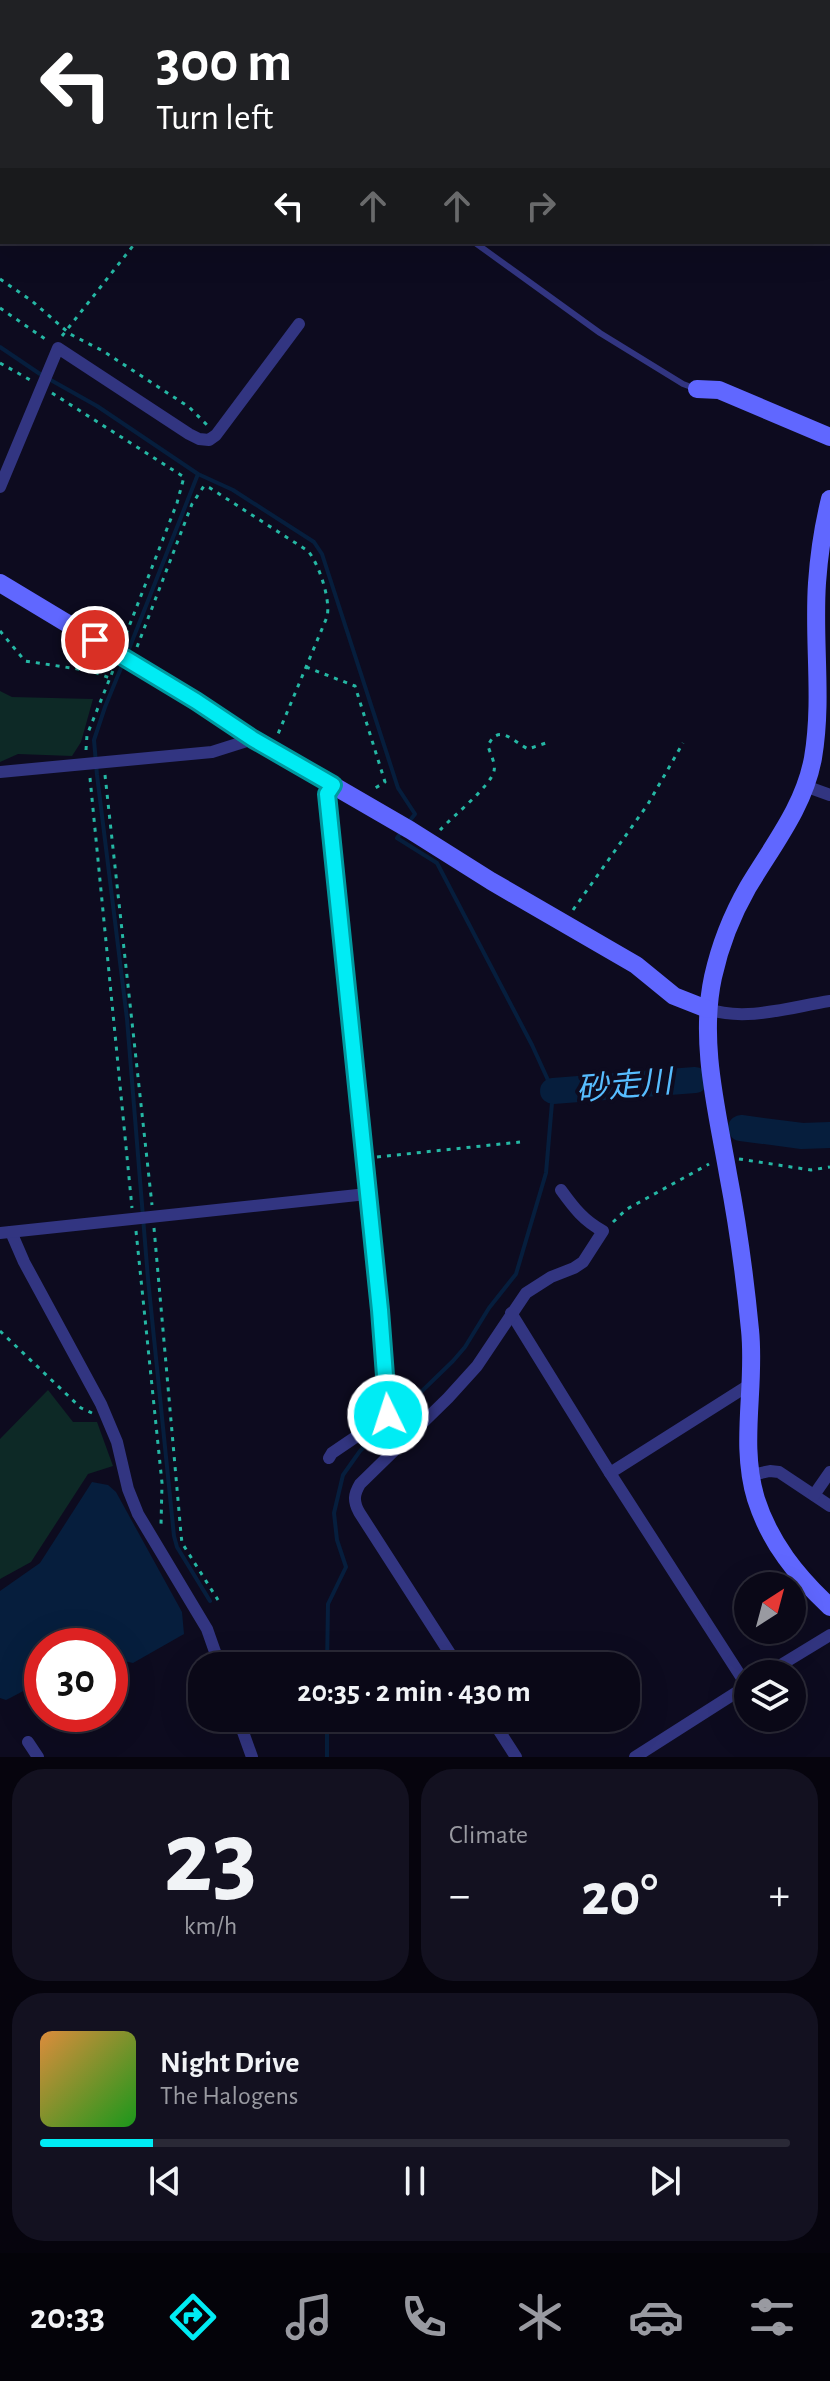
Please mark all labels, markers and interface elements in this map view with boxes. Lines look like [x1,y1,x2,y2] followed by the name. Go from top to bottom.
[24,32,128,136] icon: left
[156,35,292,91] text: 300 m
[156,100,273,136] text: Turn left
[267,184,311,228] icon: left
[351,184,395,228] icon: ahead
[435,184,479,228] icon: ahead
[519,184,563,228] icon: right
[61,606,129,674] pin
[73,618,117,662] icon: arrive
[575,1065,676,1106] water label: 砂走川
[346,1373,430,1457] position arrow
[734,1572,806,1644] north arrow
[734,1572,806,1732] map controls
[24,1628,128,1732] speed limit sign: 30
[734,1660,806,1732] button: layers
[297,1677,531,1707] text: 20:35 · 2 min · 430 m
[164,1807,257,1911] text: 23
[449,1822,528,1848] text: Climate
[581,1866,658,1926] text: 20°
[449,1874,470,1918] text: −
[769,1874,790,1918] text: +
[184,1913,237,1939] text: km/h
[160,2048,299,2078] text: Night Drive
[160,2083,298,2109] text: The Halogens
[143,2159,187,2203] icon: previous
[393,2159,437,2203] icon: pause
[643,2159,687,2203] icon: next
[165,2289,221,2345] icon: directions
[281,2289,337,2345] icon: music
[396,2289,452,2345] icon: phone
[512,2289,568,2345] icon: climate
[628,2289,684,2345] icon: car
[744,2289,800,2345] icon: filters
[30,2299,105,2335] text: 20:33

